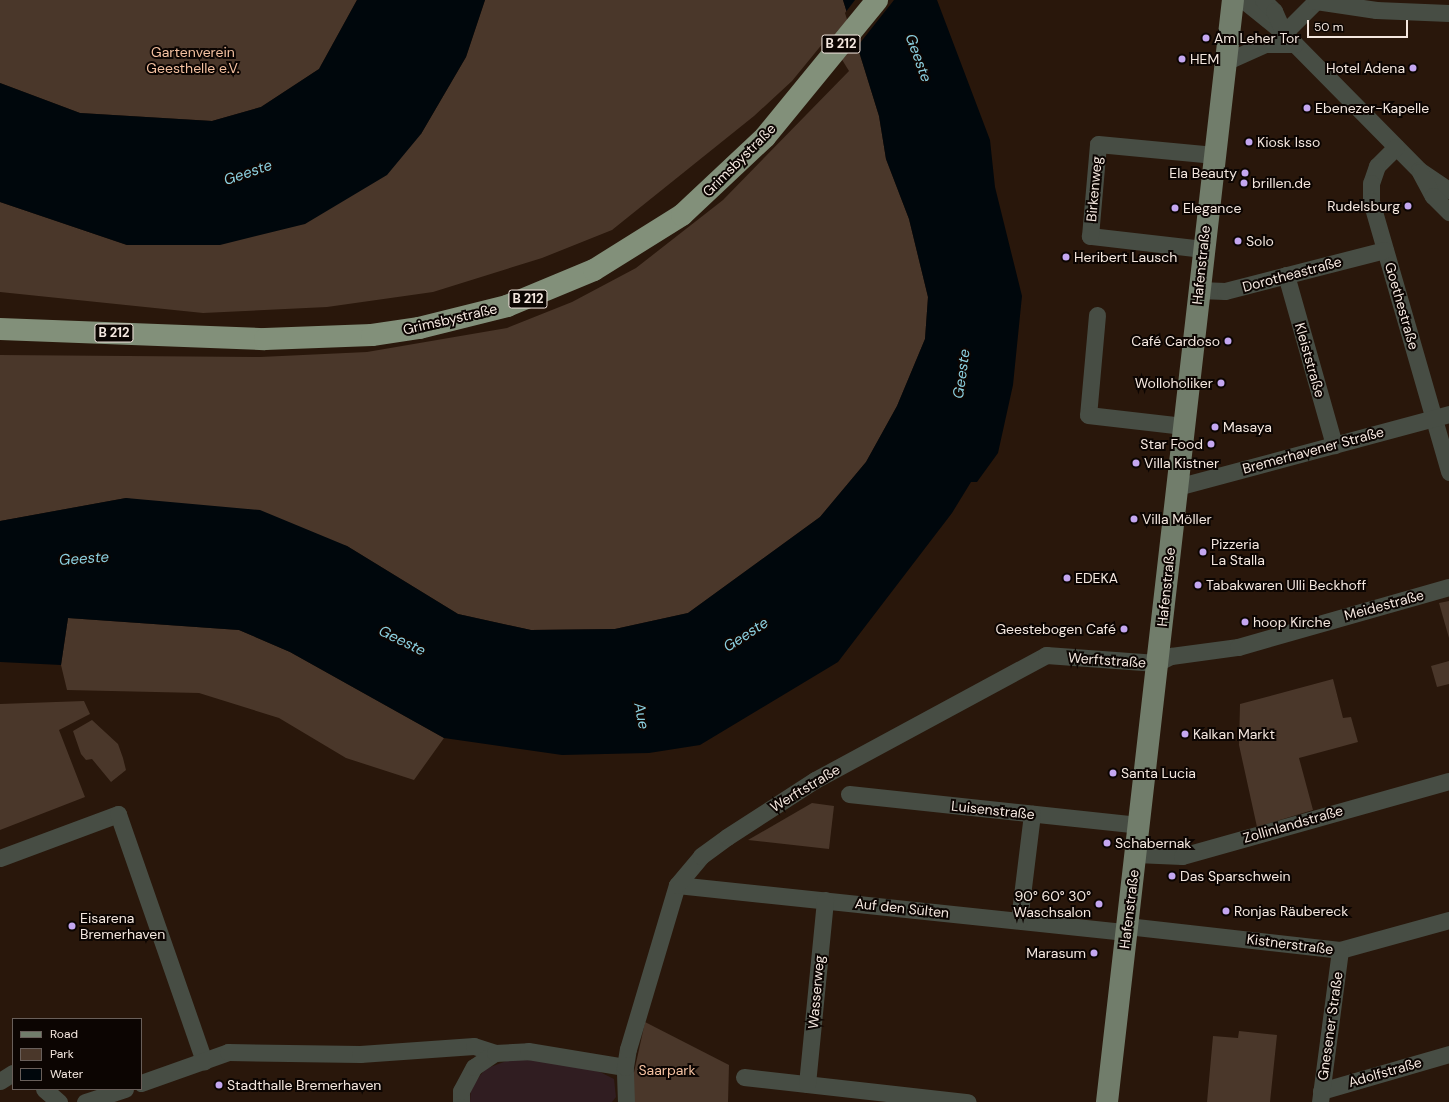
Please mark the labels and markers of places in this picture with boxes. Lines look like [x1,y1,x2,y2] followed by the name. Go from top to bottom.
[1214,30,1300,46] place label: Am Leher Tor
[1201,33,1211,43] marker: Am Leher Tor
[1190,51,1219,67] place label: HEM
[1177,54,1187,64] marker: HEM
[1326,60,1405,76] place label: Hotel Adena
[1408,63,1418,73] marker: Hotel Adena
[1315,100,1429,116] place label: Ebenezer-Kapelle
[1302,103,1312,113] marker: Ebenezer-Kapelle
[1257,134,1320,150] place label: Kiosk Isso
[1244,137,1254,147] marker: Kiosk Isso
[1169,165,1237,181] place label: Ela Beauty
[1240,168,1250,178] marker: Ela Beauty
[1252,175,1311,191] place label: brillen.de
[1239,178,1249,188] marker: brillen.de
[1327,198,1400,214] place label: Rudelsburg
[1183,200,1241,216] place label: Elegance
[1403,201,1413,211] marker: Rudelsburg
[1170,203,1180,213] marker: Elegance
[1246,233,1274,249] place label: Solo
[1233,236,1243,246] marker: Solo
[1074,249,1177,265] place label: Heribert Lausch
[1061,252,1071,262] marker: Heribert Lausch
[1131,333,1220,349] place label: Café Cardoso
[1223,336,1233,346] marker: Café Cardoso
[1135,375,1213,391] place label: Wolloholiker
[1216,378,1226,388] marker: Wolloholiker
[1223,419,1272,435] place label: Masaya
[1210,422,1220,432] marker: Masaya
[1140,436,1203,452] place label: Star Food
[1206,439,1216,449] marker: Star Food
[1144,455,1219,471] place label: Villa Kistner
[1131,458,1141,468] marker: Villa Kistner
[1142,511,1212,527] place label: Villa Möller
[1129,514,1139,524] marker: Villa Möller
[1211,536,1265,568] place label: Pizzeria La Stalla
[1198,547,1208,557] marker: Pizzeria La Stalla
[1075,570,1118,586] place label: EDEKA
[1062,573,1072,583] marker: EDEKA
[1206,577,1366,593] place label: Tabakwaren Ulli Beckhoff
[1193,580,1203,590] marker: Tabakwaren Ulli Beckhoff
[1253,614,1331,630] place label: hoop Kirche
[1240,617,1250,627] marker: hoop Kirche
[995,621,1116,637] place label: Geestebogen Café
[1119,624,1129,634] marker: Geestebogen Café
[1193,726,1275,742] place label: Kalkan Markt
[1180,729,1190,739] marker: Kalkan Markt
[1121,765,1196,781] place label: Santa Lucia
[1108,768,1118,778] marker: Santa Lucia
[1115,835,1191,851] place label: Schabernak
[1102,838,1112,848] marker: Schabernak
[1180,868,1291,884] place label: Das Sparschwein
[1167,871,1177,881] marker: Das Sparschwein
[1013,888,1091,920] place label: 90° 60° 30° Waschsalon
[1094,899,1104,909] marker: 90° 60° 30° Waschsalon
[1234,903,1348,919] place label: Ronjas Räubereck
[1221,906,1231,916] marker: Ronjas Räubereck
[80,910,165,942] place label: Eisarena Bremerhaven
[67,921,77,931] marker: Eisarena Bremerhaven
[1026,945,1086,961] place label: Marasum
[1089,948,1099,958] marker: Marasum
[227,1077,381,1093] place label: Stadthalle Bremerhaven
[214,1080,224,1090] marker: Stadthalle Bremerhaven

